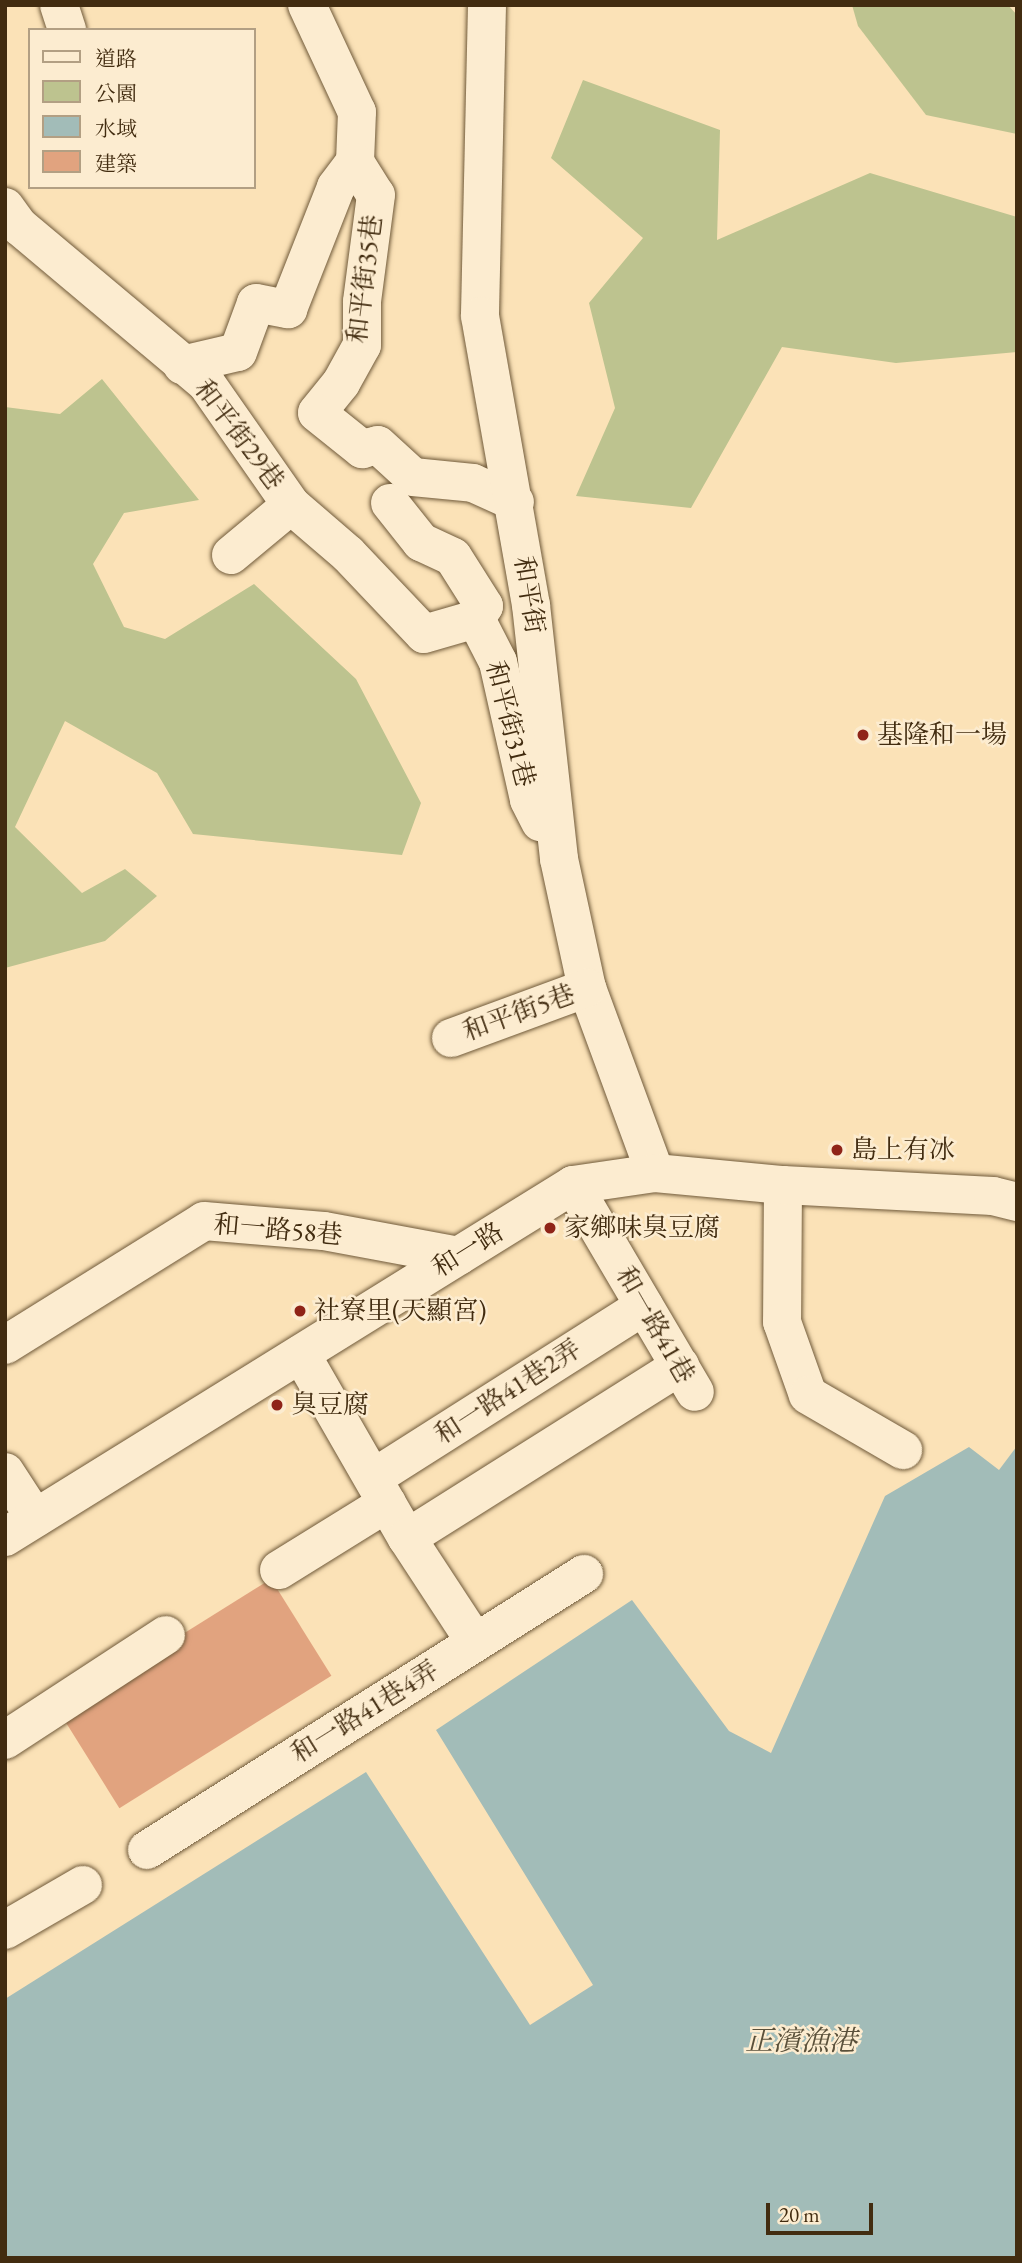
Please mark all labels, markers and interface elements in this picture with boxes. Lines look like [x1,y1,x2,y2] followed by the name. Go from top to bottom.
[28,28,256,189] legend
[95,45,137,72] text: 道路
[95,80,137,107] text: 公園
[95,115,137,142] text: 水域
[95,150,137,177] text: 建築
[342,213,388,345] street label: 和平街35巷
[188,374,290,496] street label: 和平街29巷
[507,554,551,636] street label: 和平街
[479,658,541,790] street label: 和平街31巷
[877,719,1007,751] place label: 基隆和一場
[855,727,871,743] marker: 基隆和一場
[459,978,579,1048] street label: 和平街5巷
[851,1134,955,1166] place label: 島上有冰
[829,1142,845,1158] marker: 島上有冰
[212,1209,344,1251] street label: 和一路58巷
[564,1212,720,1244] place label: 家鄉味臭豆腐
[427,1216,509,1284] street label: 和一路
[542,1220,558,1236] marker: 家鄉味臭豆腐
[609,1261,701,1389] street label: 和一路41巷
[314,1295,486,1327] place label: 社寮里(天顯宮)
[292,1303,308,1319] marker: 社寮里(天顯宮)
[429,1333,587,1451] street label: 和一路41巷2弄
[291,1389,369,1421] place label: 臭豆腐
[269,1397,285,1413] marker: 臭豆腐
[286,1654,444,1770] street label: 和一路41巷4弄
[745,2023,857,2057] water label: 正濱漁港
[770,2190,877,2234] scale bar
[779,2201,820,2228] text: 20 m

